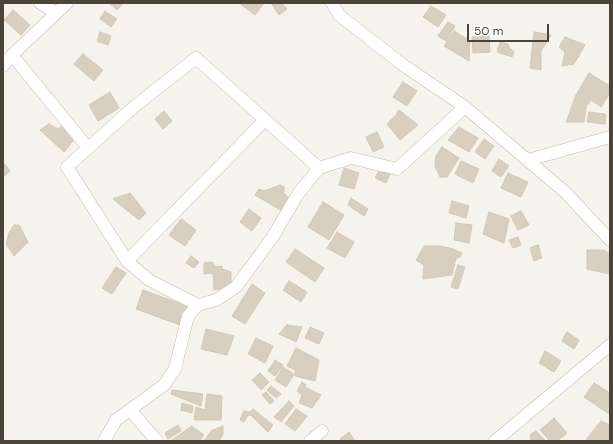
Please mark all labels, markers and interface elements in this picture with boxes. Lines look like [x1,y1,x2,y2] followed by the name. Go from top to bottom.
[469,16,551,42] scale bar
[474,23,503,39] text: 50 m

